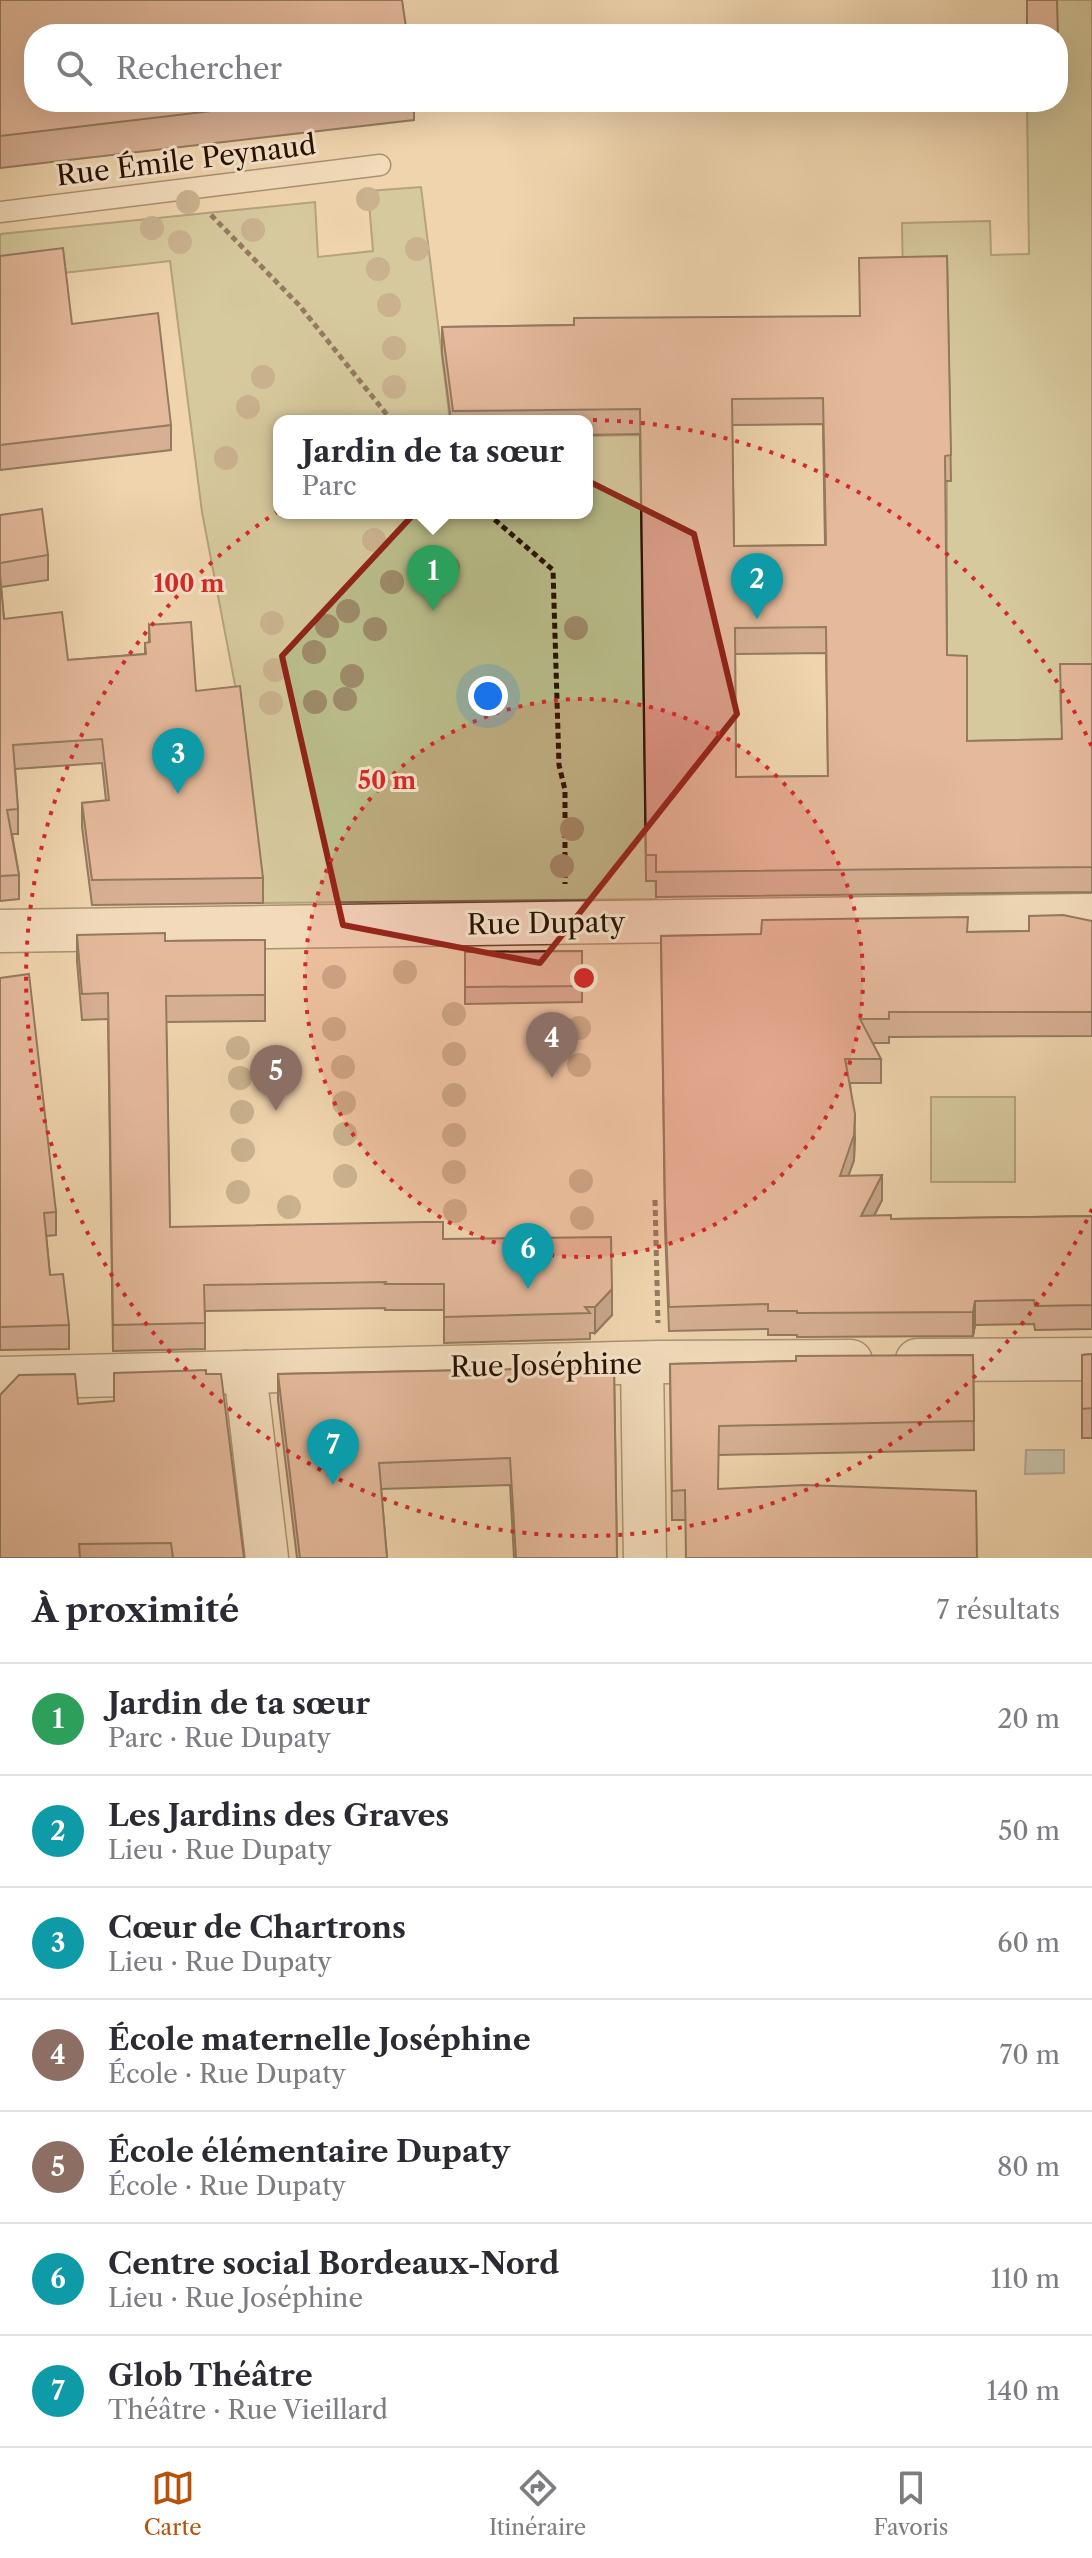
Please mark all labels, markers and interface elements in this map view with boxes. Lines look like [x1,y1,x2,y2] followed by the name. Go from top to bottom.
[24,24,1068,112] search box
[52,46,96,90] icon: search
[116,50,282,87] text: Rechercher
[54,127,318,193] street label: Rue Émile Peynaud
[273,415,593,519] popup
[302,433,564,470] text: Jardin de ta sœur
[302,470,357,502] text: Parc
[407,545,459,611] pin: 1
[731,553,783,619] pin: 2
[153,569,225,598] text: 100 m
[468,676,508,716] your location
[152,728,204,794] pin: 3
[358,766,416,795] text: 50 m
[467,905,626,941] street label: Rue Dupaty
[570,964,598,992] centre of rings
[526,1012,578,1078] pin: 4
[250,1045,302,1111] pin: 5
[502,1223,554,1289] pin: 6
[450,1346,642,1384] street label: Rue Joséphine
[307,1419,359,1485] pin: 7
[32,1589,239,1631] text: À proximité
[937,1594,1060,1626] text: 7 résultats
[108,1685,370,1722] text: Jardin de ta sœur
[52,1703,64,1735] text: 1
[997,1703,1060,1735] text: 20 m
[108,1722,331,1754] text: Parc · Rue Dupaty
[108,1797,449,1834] text: Les Jardins des Graves
[50,1815,66,1847] text: 2
[998,1815,1060,1847] text: 50 m
[108,1834,332,1866] text: Lieu · Rue Dupaty
[108,1909,406,1946] text: Cœur de Chartrons
[51,1927,65,1959] text: 3
[997,1927,1060,1959] text: 60 m
[108,1946,332,1978] text: Lieu · Rue Dupaty
[108,2021,531,2058] text: École maternelle Joséphine
[50,2039,66,2071] text: 4
[1000,2039,1060,2071] text: 70 m
[108,2058,346,2090] text: École · Rue Dupaty
[108,2133,510,2170] text: École élémentaire Dupaty
[51,2151,65,2183] text: 5
[997,2151,1060,2183] text: 80 m
[108,2170,346,2202] text: École · Rue Dupaty
[108,2245,559,2282] text: Centre social Bordeaux-Nord
[50,2263,66,2295] text: 6
[991,2263,1060,2295] text: 110 m
[108,2282,363,2314] text: Lieu · Rue Joséphine
[108,2357,313,2394] text: Glob Théâtre
[51,2375,65,2407] text: 7
[986,2375,1060,2407] text: 140 m
[108,2394,388,2426] text: Théâtre · Rue Vieillard
[144,2466,202,2541] tab: Carte
[489,2466,586,2541] tab: Itinéraire
[873,2466,948,2541] tab: Favoris

